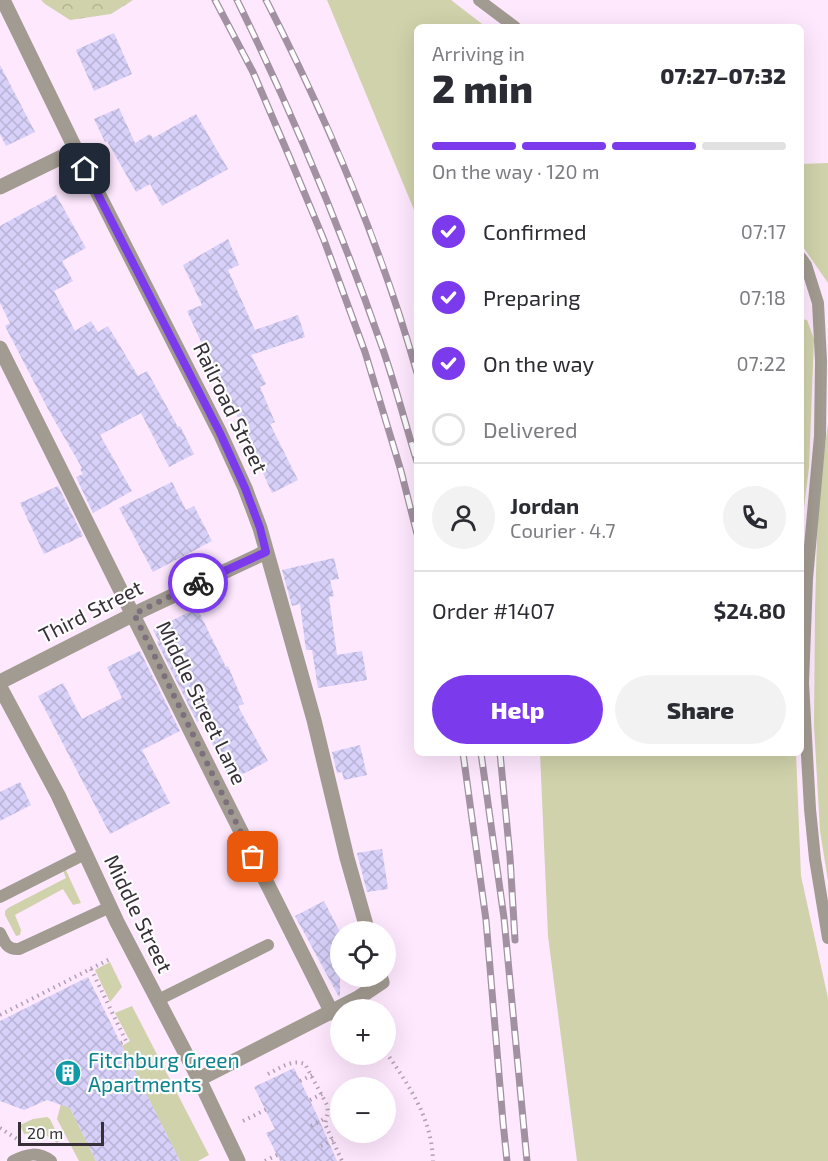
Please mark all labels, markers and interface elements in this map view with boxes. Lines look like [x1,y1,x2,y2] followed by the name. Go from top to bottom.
[432,41,525,65] text: Arriving in
[660,62,786,88] text: 07:27–07:32
[432,64,533,111] text: 2 min
[59,143,110,194] pin
[68,152,101,185] icon: home
[432,159,600,183] text: On the way · 120 m
[432,215,465,248] icon: check
[483,218,587,244] text: Confirmed
[741,219,786,243] text: 07:17
[432,281,465,314] icon: check
[483,284,581,310] text: Preparing
[739,285,786,309] text: 07:18
[189,338,274,477] street label: Railroad Street
[432,347,465,380] icon: check
[483,350,594,376] text: On the way
[737,351,786,375] text: 07:22
[483,416,578,442] text: Delivered
[432,486,495,549] button: person
[723,486,786,549] button: phone
[510,492,579,518] text: Jordan
[510,518,616,542] text: Courier · 4.7
[168,553,228,613] courier
[182,567,215,600] icon: bike
[34,574,146,647] street label: Third Street
[432,597,555,623] text: Order #1407
[713,597,786,623] text: $24.80
[152,617,253,788] street label: Middle Street Lane
[432,675,603,744] button: Help
[615,675,786,744] button: Share
[227,831,278,882] pin
[236,840,269,873] icon: bag
[100,850,179,976] street label: Middle Street
[330,921,396,1143] map controls
[330,921,396,987] button: locate
[330,999,396,1065] button: +
[88,1047,240,1096] place label: Fitchburg Green Apartments
[53,1058,83,1088] building icon: Fitchburg Green Apartments
[330,1077,396,1143] button: −
[18,1119,104,1146] scale bar
[27,1123,63,1142] text: 20 m

